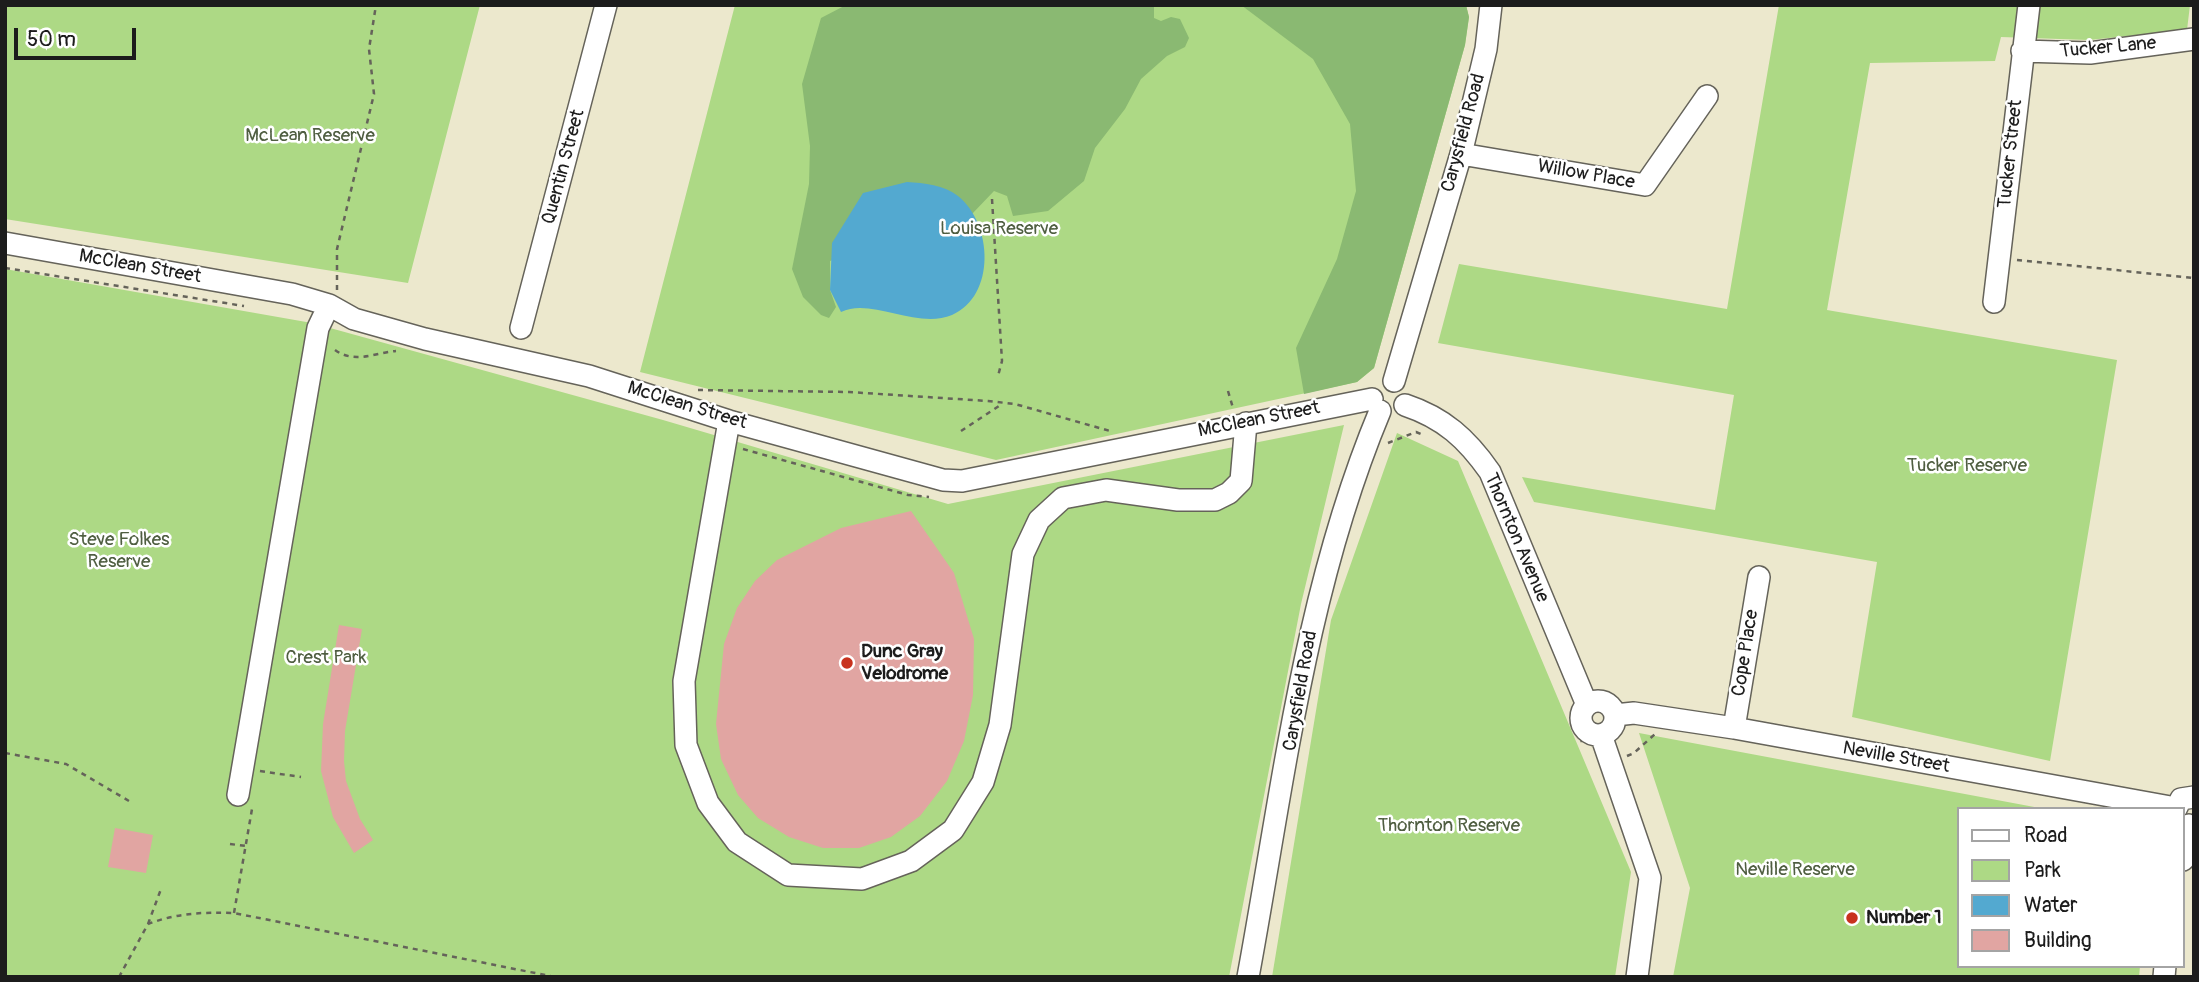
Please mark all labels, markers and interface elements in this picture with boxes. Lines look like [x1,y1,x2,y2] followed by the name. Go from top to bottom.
[18,14,140,58] scale bar
[27,26,76,53] text: 50 m
[2059,32,2157,64] street label: Tucker Lane
[1437,71,1491,195] street label: Carysfield Road
[1994,99,2028,209] street label: Tucker Street
[538,107,590,227] street label: Quentin Street
[245,125,375,147] park label: McLean Reserve
[1536,155,1636,195] street label: Willow Place
[940,218,1058,240] park label: Louisa Reserve
[77,245,203,289] street label: McClean Street
[625,377,749,435] street label: McClean Street
[1196,397,1322,443] street label: McClean Street
[1907,455,2027,477] park label: Tucker Reserve
[1479,470,1553,606] street label: Thornton Avenue
[68,529,170,573] park label: Steve Folkes Reserve
[1728,608,1764,698] street label: Cope Place
[1279,629,1323,753] street label: Carysfield Road
[861,641,948,685] place label: Dunc Gray Velodrome
[285,647,367,669] park label: Crest Park
[839,655,855,671] marker: Dunc Gray Velodrome
[1841,737,1951,779] street label: Neville Street
[1958,807,2185,968] legend
[1378,815,1520,837] park label: Thornton Reserve
[2024,822,2068,849] text: Road
[2024,857,2061,884] text: Park
[1735,859,1855,881] park label: Neville Reserve
[2024,892,2077,919] text: Water
[1866,907,1942,929] place label: Number 1
[1844,910,1860,926] marker: Number 1
[2024,927,2091,954] text: Building

